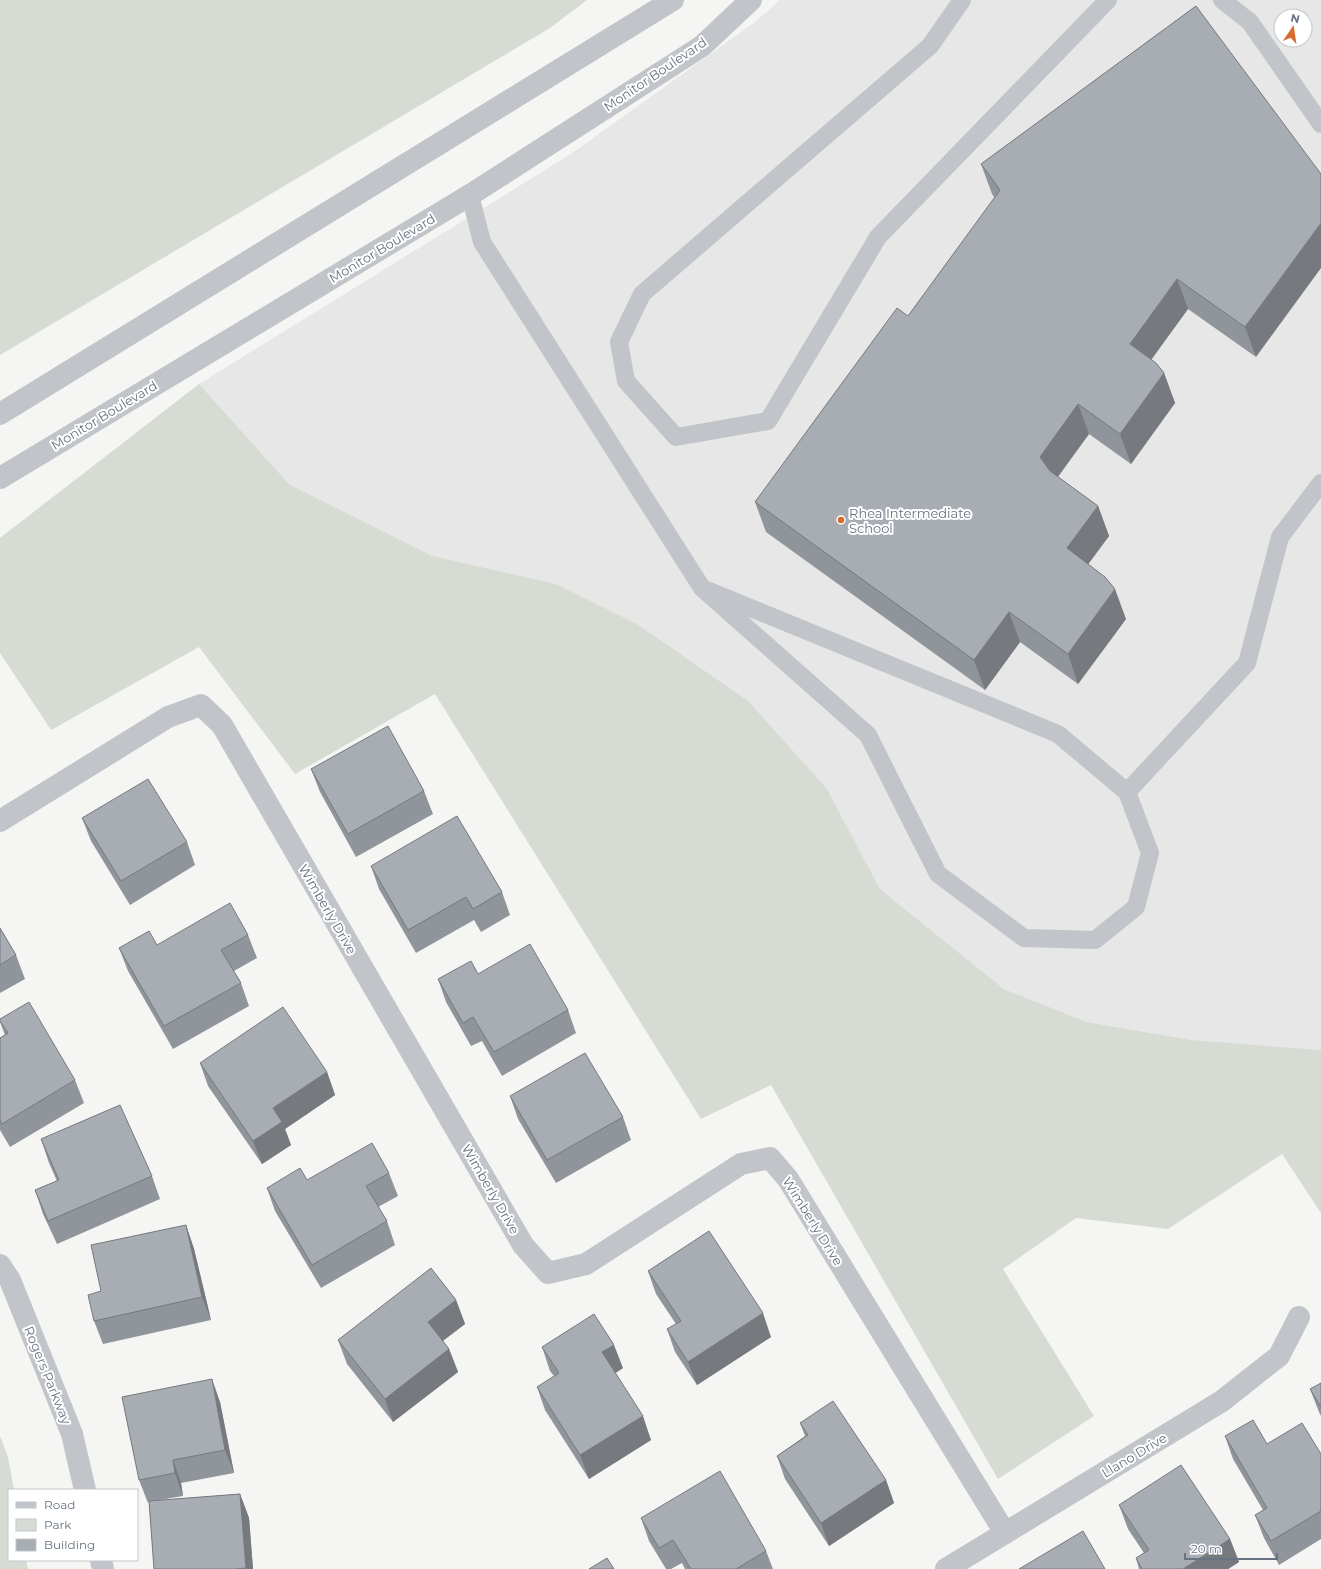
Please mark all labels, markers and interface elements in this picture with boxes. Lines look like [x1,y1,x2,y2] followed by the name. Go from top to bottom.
[1273,8,1313,48] north arrow
[1289,10,1301,26] text: N
[600,34,710,114] street label: Monitor Boulevard
[326,210,438,286] street label: Monitor Boulevard
[48,377,160,453] street label: Monitor Boulevard
[849,505,971,536] place label: Rhea Intermediate School
[836,515,846,525] marker: Rhea Intermediate School
[296,861,360,957] street label: Wimberly Drive
[459,1141,523,1237] street label: Wimberly Drive
[779,1174,847,1268] street label: Wimberly Drive
[21,1324,75,1427] street label: Rogers Parkway
[1098,1429,1170,1481] street label: Llano Drive
[8,1489,138,1561] legend
[44,1497,75,1512] text: Road
[44,1517,72,1532] text: Park
[1185,1535,1277,1561] scale bar
[44,1537,95,1552] text: Building
[1191,1541,1222,1556] text: 20 m

